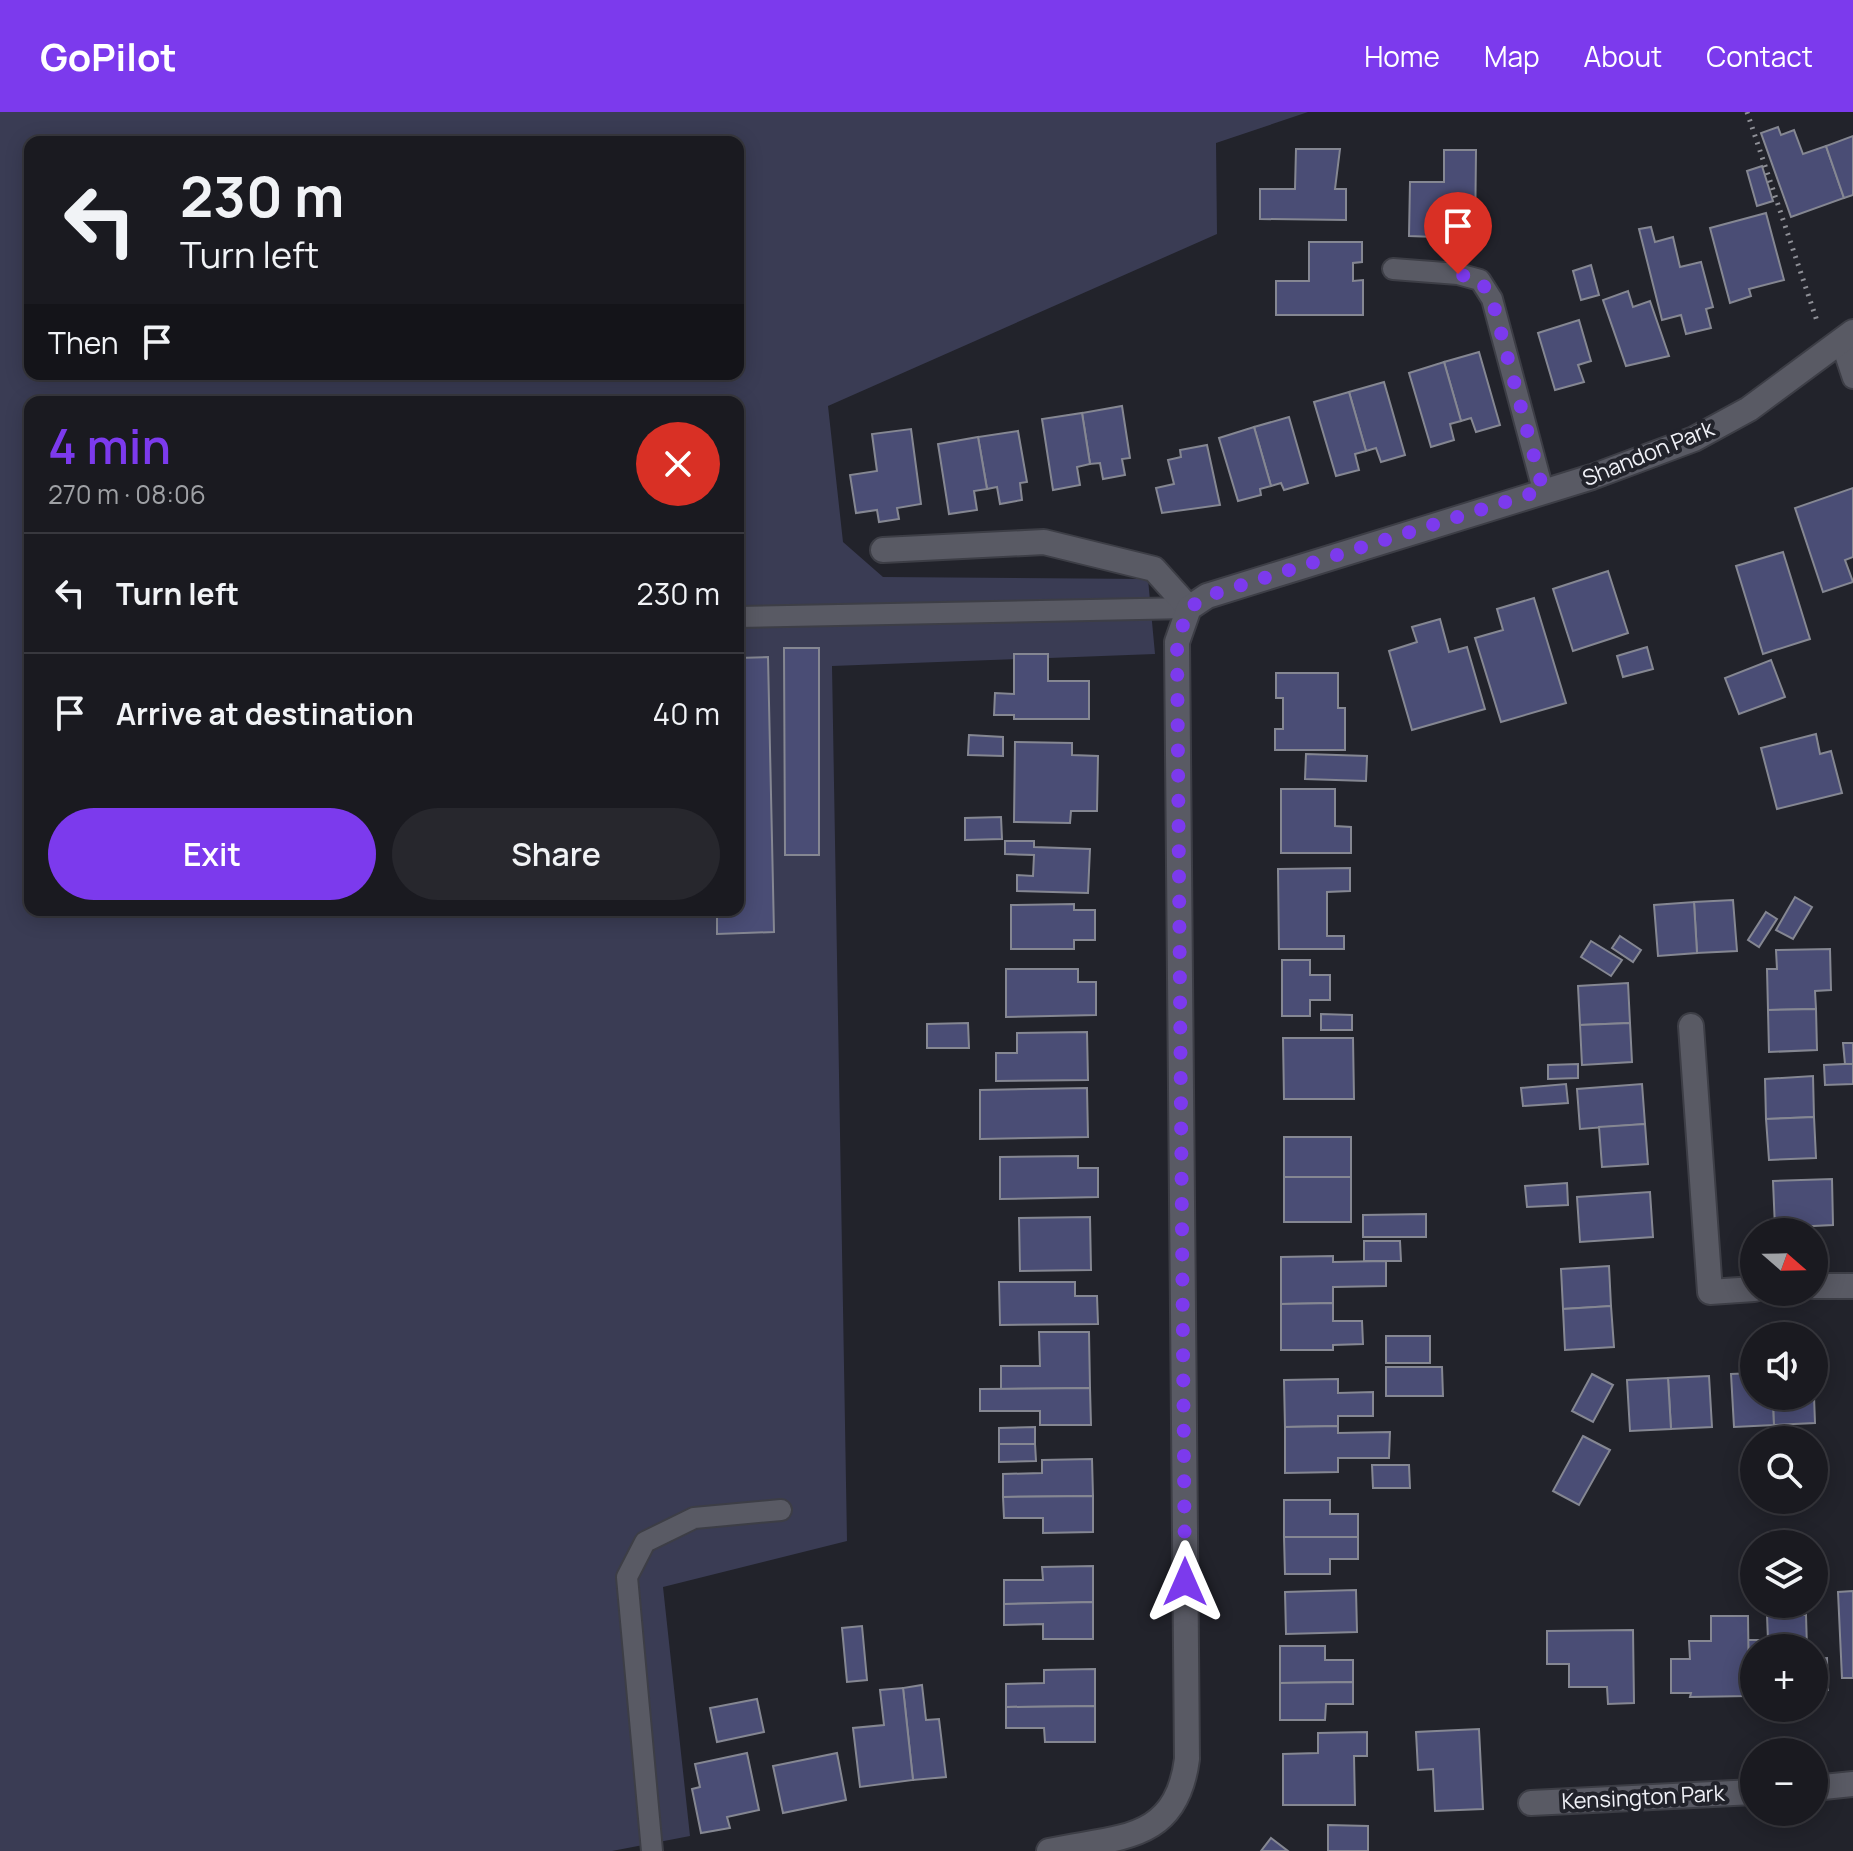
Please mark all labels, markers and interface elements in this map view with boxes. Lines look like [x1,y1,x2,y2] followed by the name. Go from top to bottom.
[40,30,177,82] text: GoPilot
[1364,37,1440,75] text: Home
[1484,37,1540,75] text: Map
[1584,37,1662,75] text: About
[1706,37,1813,75] text: Contact
[180,157,344,234] text: 230 m
[48,168,152,272] icon: left
[1424,192,1492,274] pin
[1436,204,1480,248] icon: arrive
[180,230,319,279] text: Turn left
[135,320,179,364] icon: arrive
[48,322,119,363] text: Then
[48,413,171,478] text: 4 min
[1578,413,1719,493] street label: Shandon Park
[636,422,720,506] button: close
[48,476,206,512] text: 270 m · 08:06
[48,571,92,615] icon: left
[116,573,239,614] text: Turn left
[637,573,720,614] text: 230 m
[48,691,92,735] icon: arrive
[116,693,414,734] text: Arrive at destination
[653,693,720,734] text: 40 m
[48,808,376,900] button: Exit
[392,808,720,900] button: Share
[1740,1218,1828,1306] north arrow
[1740,1218,1828,1826] map controls
[1740,1322,1828,1410] button: sound
[1740,1426,1828,1514] button: search
[1740,1530,1828,1618] button: layers
[1143,1540,1227,1624] position arrow
[1740,1634,1828,1722] button: +
[1740,1738,1828,1826] button: −
[1561,1778,1726,1816] street label: Kensington Park

